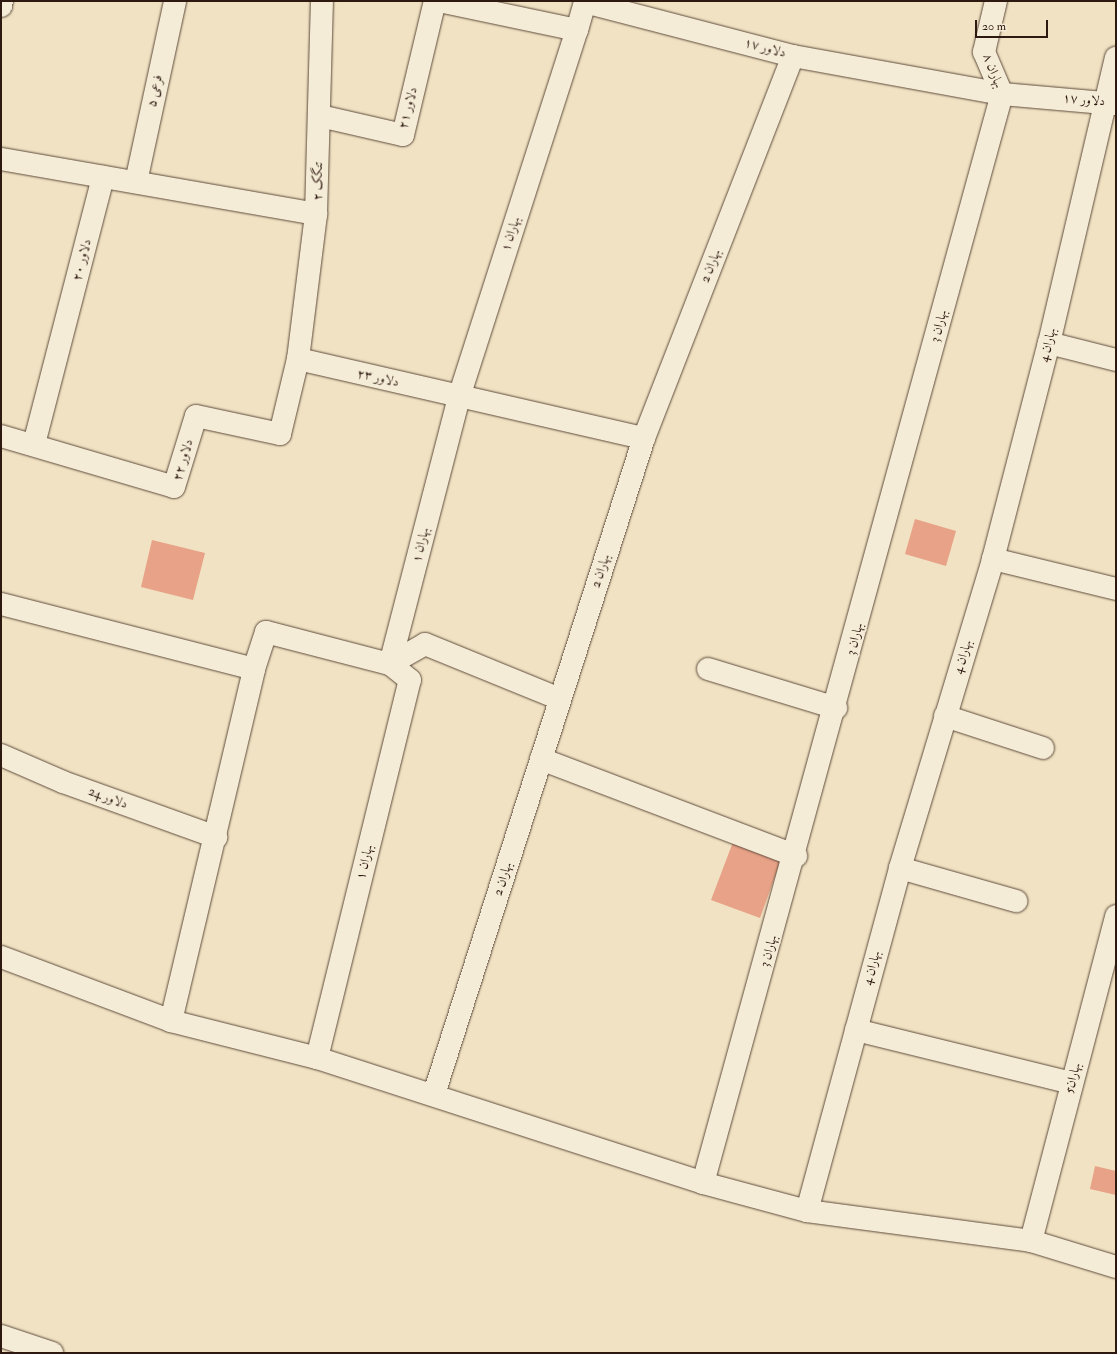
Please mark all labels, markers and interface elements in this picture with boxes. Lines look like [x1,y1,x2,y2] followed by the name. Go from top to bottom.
[977,12,1050,38] scale bar
[982,19,1006,34] text: 20 m
[742,35,788,61] street label: دلاور ۱۷
[979,52,1007,90] street label: بهاران ۸
[144,73,166,109] street label: فرعی ۵
[395,85,421,131] street label: دلاور ۲۱
[1062,90,1106,110] street label: دلاور ۱۷
[310,161,326,201] street label: تنگک ۲
[498,215,524,253] street label: بهاران ۱
[69,237,95,283] street label: دلاور ۲۰
[698,247,724,285] street label: بهاران 2
[927,308,951,344] street label: بهاران 3
[1036,326,1060,364] street label: بهاران 4
[356,366,400,390] street label: دلاور ۲۳
[169,437,197,483] street label: دلاور ۲۲
[409,526,433,564] street label: بهاران ۱
[588,552,614,590] street label: بهاران 2
[843,621,867,657] street label: بهاران 3
[950,638,976,676] street label: بهاران 4
[86,784,130,812] street label: دلاور 24
[353,843,377,881] street label: بهاران ۱
[490,860,516,898] street label: بهاران 2
[757,933,781,969] street label: بهاران 3
[860,949,884,987] street label: بهاران 4
[1061,1061,1085,1095] street label: بهاران5

